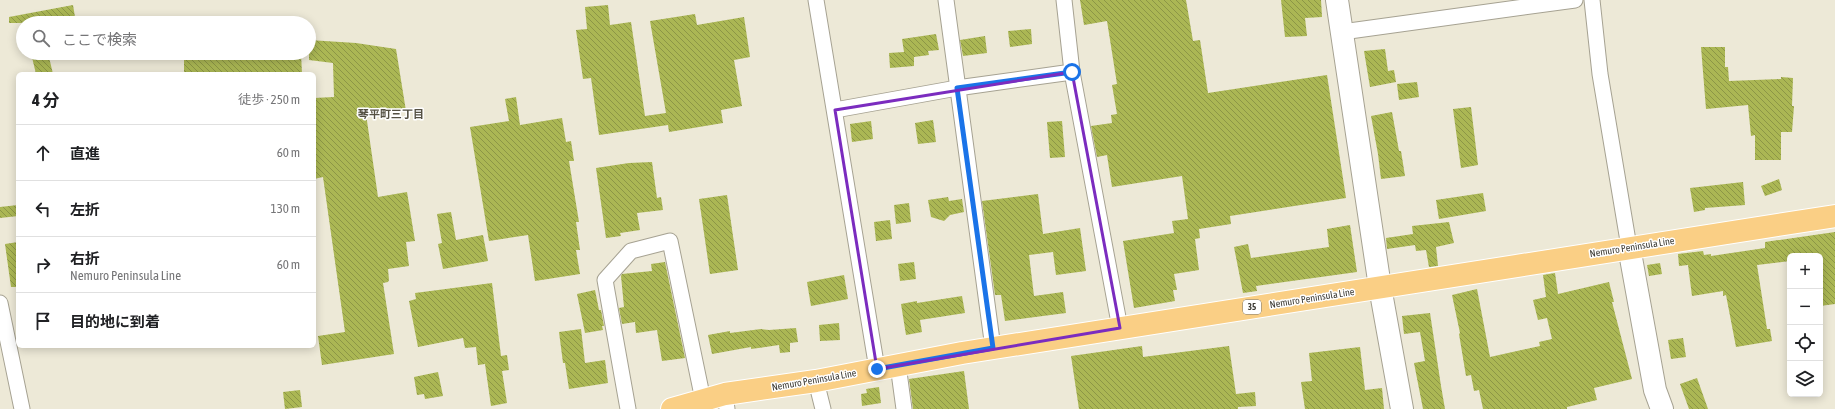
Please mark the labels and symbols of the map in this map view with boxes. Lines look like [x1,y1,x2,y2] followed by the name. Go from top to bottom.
[1063,63,1081,81] route start
[357,108,424,120] district label: 琴平町三丁目
[1589,235,1675,259] street label: Nemuro Peninsula Line
[1269,286,1355,310] street label: Nemuro Peninsula Line
[1243,300,1261,314] road number: 35
[868,360,886,378] route end
[771,367,857,393] street label: Nemuro Peninsula Line

